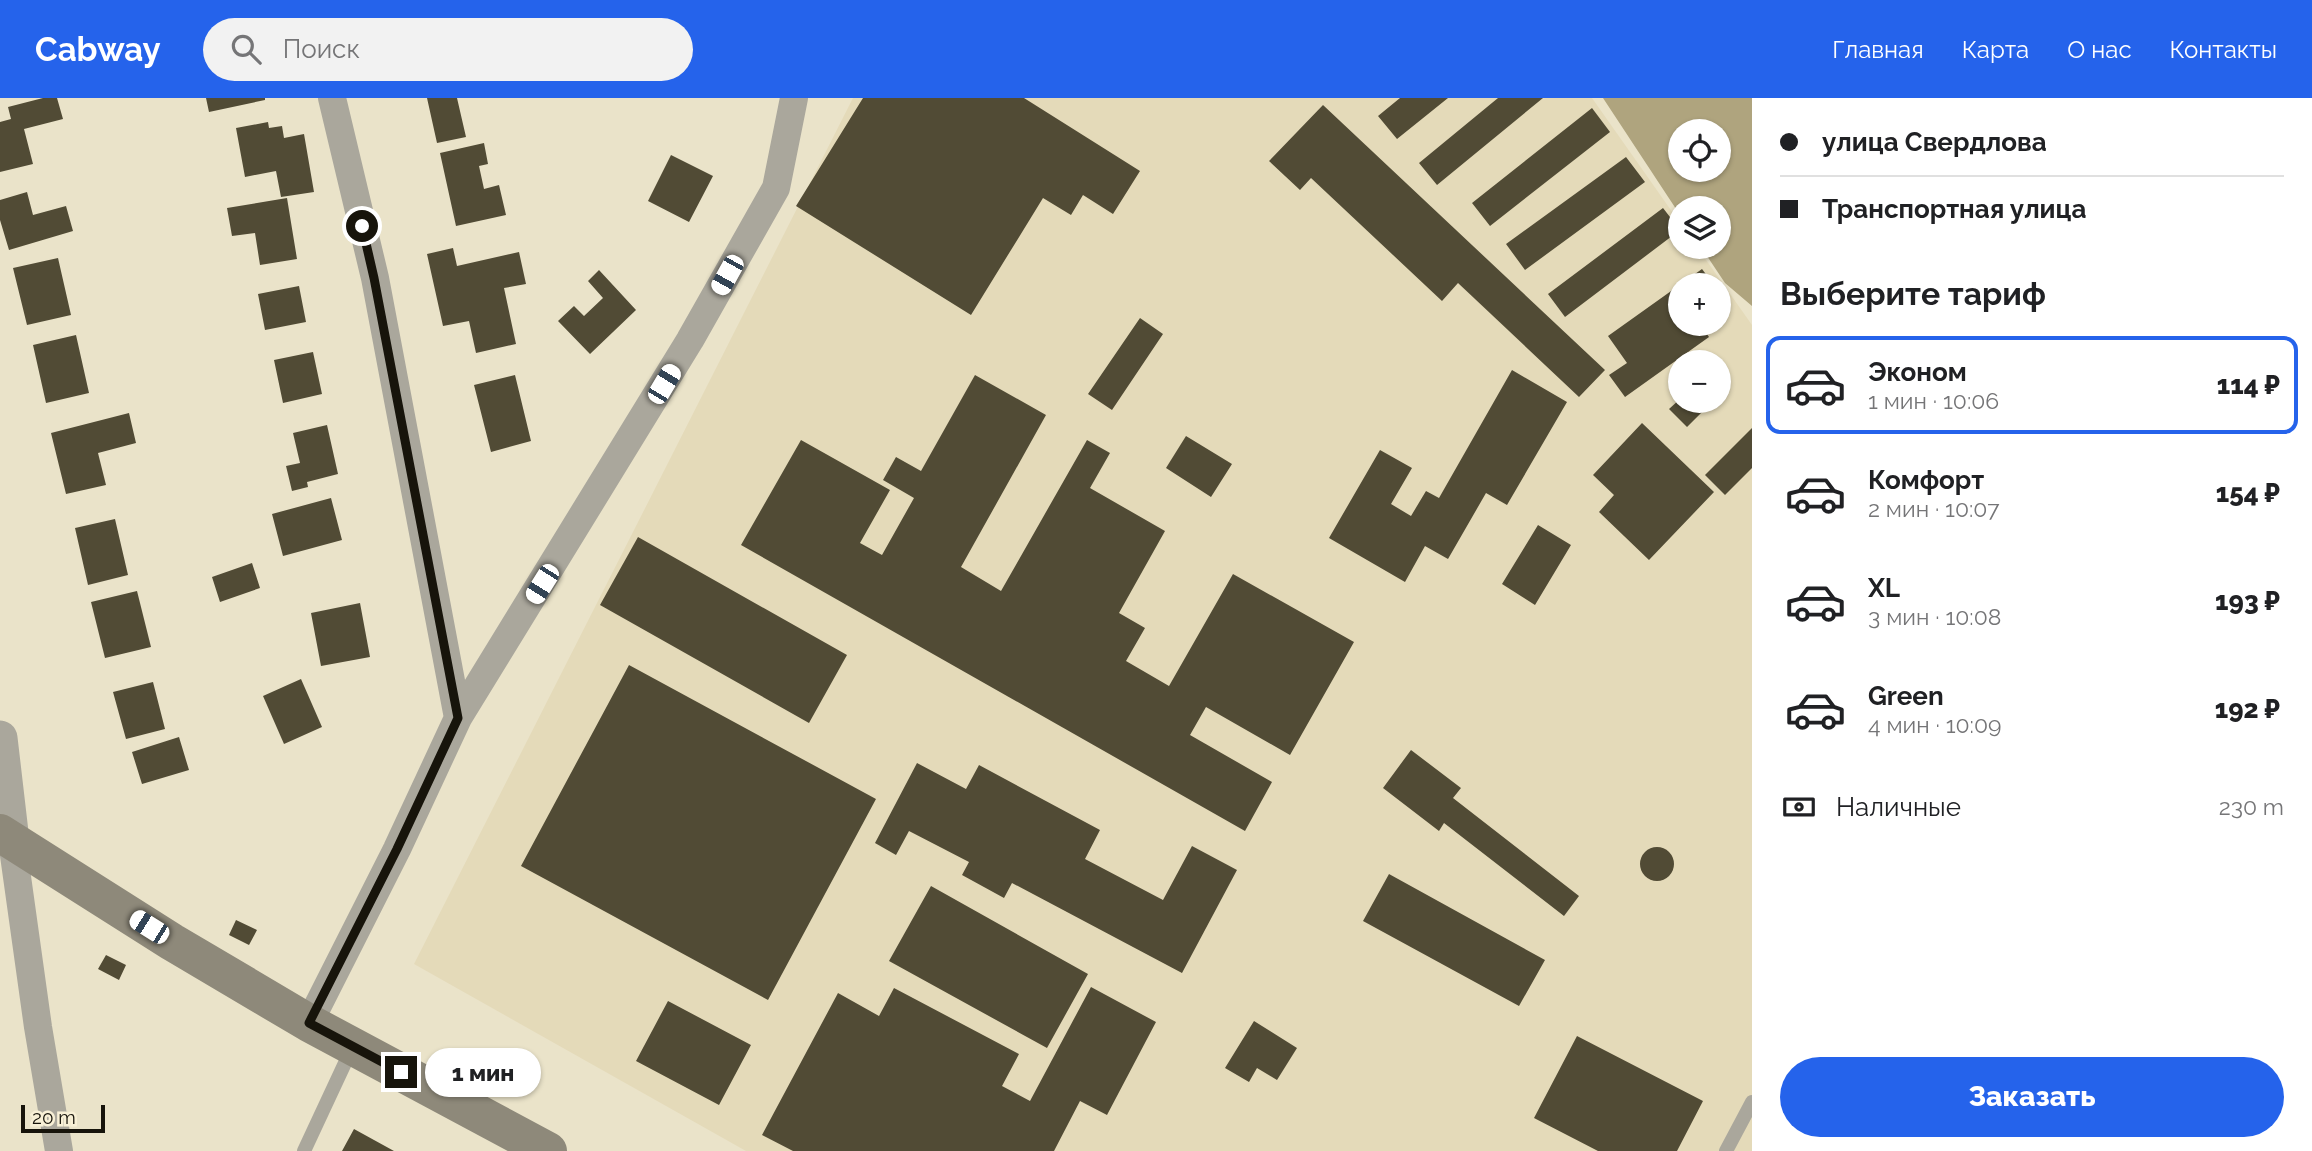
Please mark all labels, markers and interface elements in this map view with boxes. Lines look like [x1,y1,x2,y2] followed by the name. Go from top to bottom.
[203,18,693,81] search box
[35,30,161,69] text: Cabway
[227,30,265,68] icon: search
[283,34,360,64] text: Поиск
[1832,35,1924,64] text: Главная
[1962,35,2029,64] text: Карта
[2067,35,2132,64] text: О нас
[2170,35,2277,64] text: Контакты
[1668,119,1731,413] map controls
[1668,119,1731,182] button: locate
[1822,127,2047,157] text: улица Свердлова
[1822,194,2086,224] text: Транспортная улица
[1668,196,1731,259] button: layers
[346,210,378,242] route start
[708,252,747,298] car
[1668,273,1731,336] button: +
[1780,275,2046,312] text: Выберите тариф
[1668,350,1731,413] button: −
[1784,354,1847,417] icon: car
[1868,357,1967,387] text: Эконом
[645,361,684,407] car
[2217,370,2280,400] text: 114 ₽
[1868,387,1999,414] text: 1 мин · 10:06
[1784,462,1847,525] icon: car
[1868,465,1984,495] text: Комфорт
[2216,478,2280,508] text: 154 ₽
[1868,495,2000,522] text: 2 мин · 10:07
[522,561,563,607] car
[1784,570,1847,633] icon: car
[1868,573,1900,603] text: XL
[2215,586,2280,616] text: 193 ₽
[1868,603,2001,630] text: 3 мин · 10:08
[1784,678,1847,741] icon: car
[1868,681,1944,711] text: Green
[2215,694,2280,724] text: 192 ₽
[1868,711,2002,738] text: 4 мин · 10:09
[1780,788,1818,826] icon: cash
[1836,792,1961,822] text: Наличные
[2219,793,2284,820] text: 230 m
[126,907,173,947] car
[426,1048,541,1096] callout: 1 мин
[385,1056,417,1088] route end
[1780,1057,2284,1137] button: Заказать
[452,1059,514,1086] text: 1 мин
[21,1102,105,1134] scale bar
[32,1106,76,1128] text: 20 m

